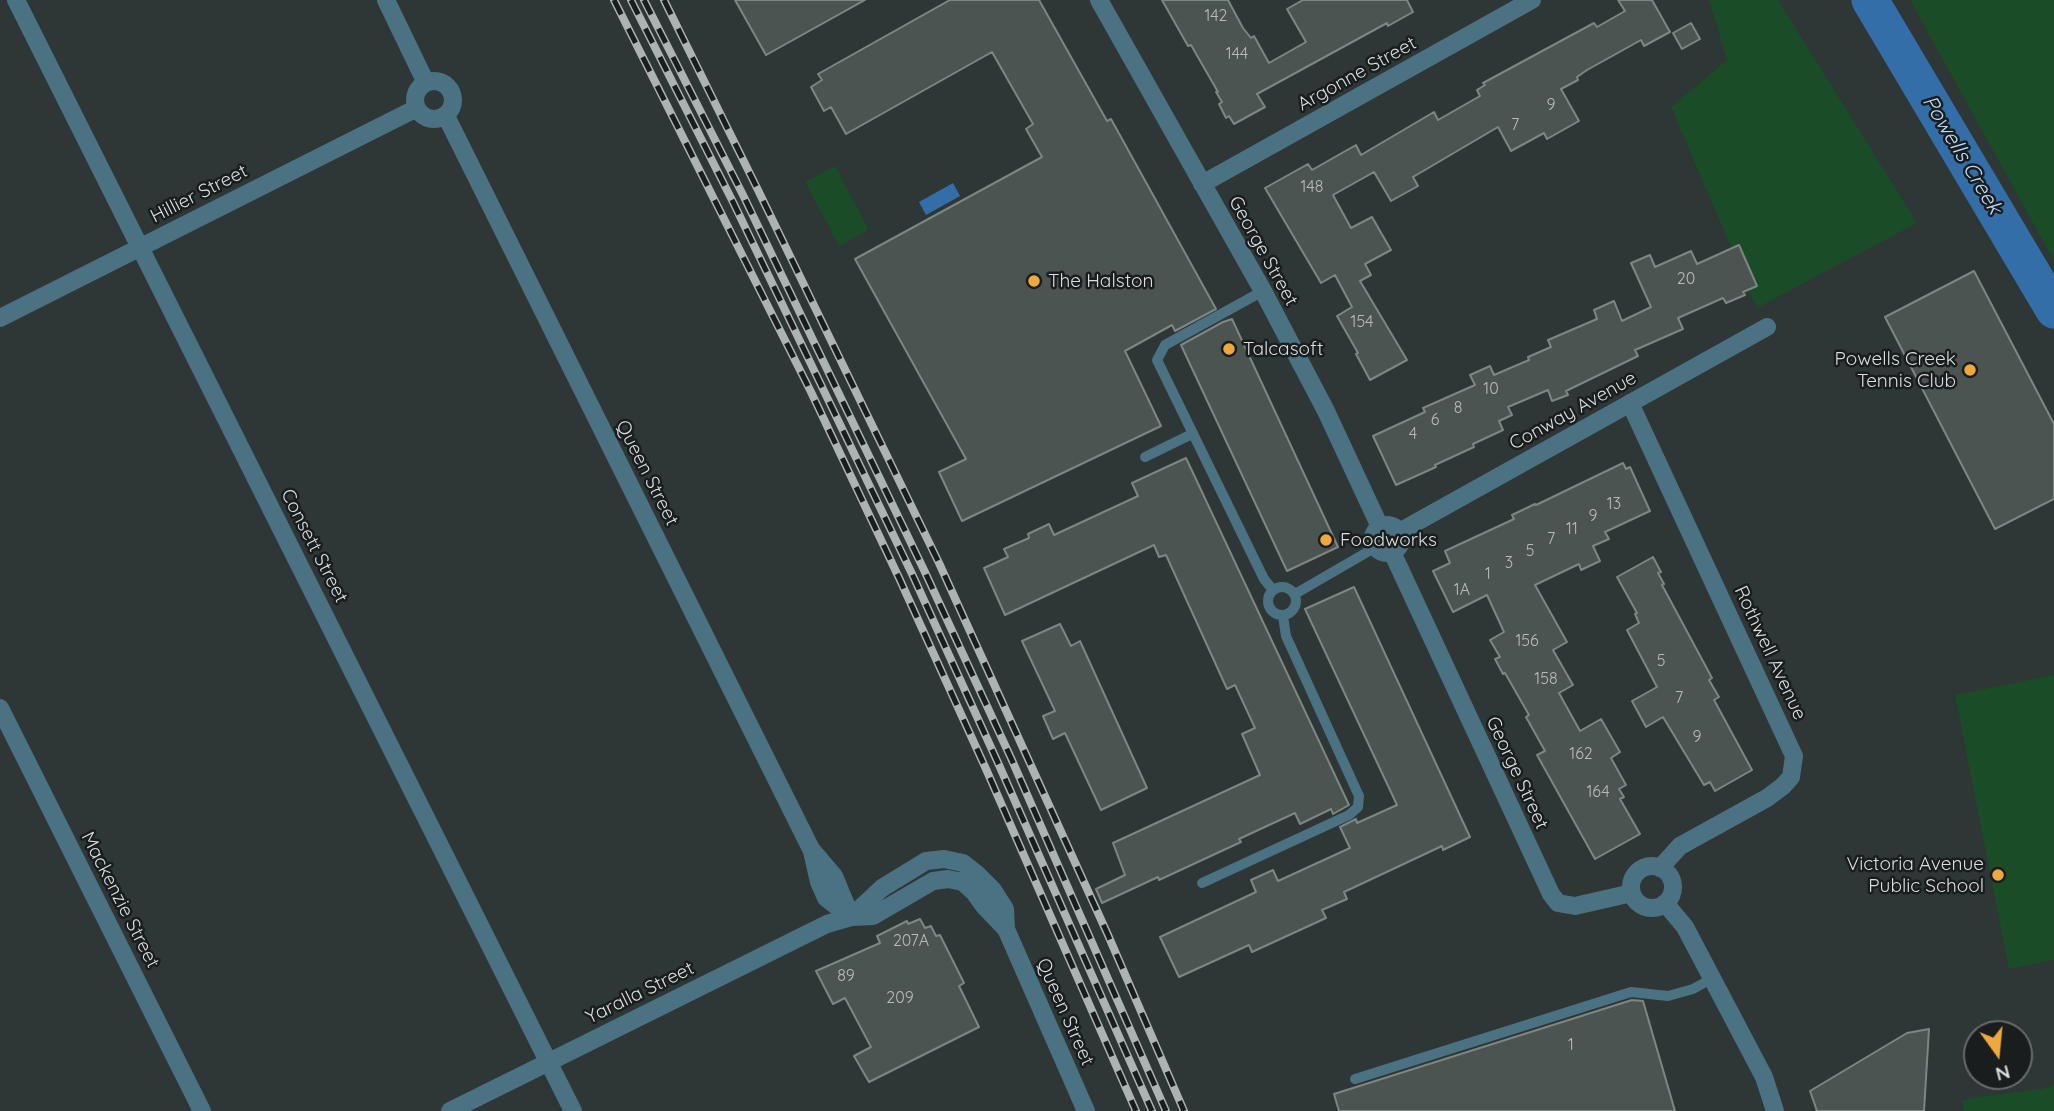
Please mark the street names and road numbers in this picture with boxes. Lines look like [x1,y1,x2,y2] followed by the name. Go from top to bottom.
[1294,32,1420,116] street label: Argonne Street
[147,160,251,228] street label: Hillier Street
[1224,192,1302,310] street label: George Street
[1506,367,1640,455] street label: Conway Avenue
[611,417,683,529] street label: Queen Street
[276,485,352,607] street label: Consett Street
[1729,582,1811,724] street label: Rothwell Avenue
[1481,713,1553,833] street label: George Street
[76,828,164,972] street label: Mackenzie Street
[1031,955,1099,1069] street label: Queen Street
[582,957,698,1029] street label: Yaralla Street

